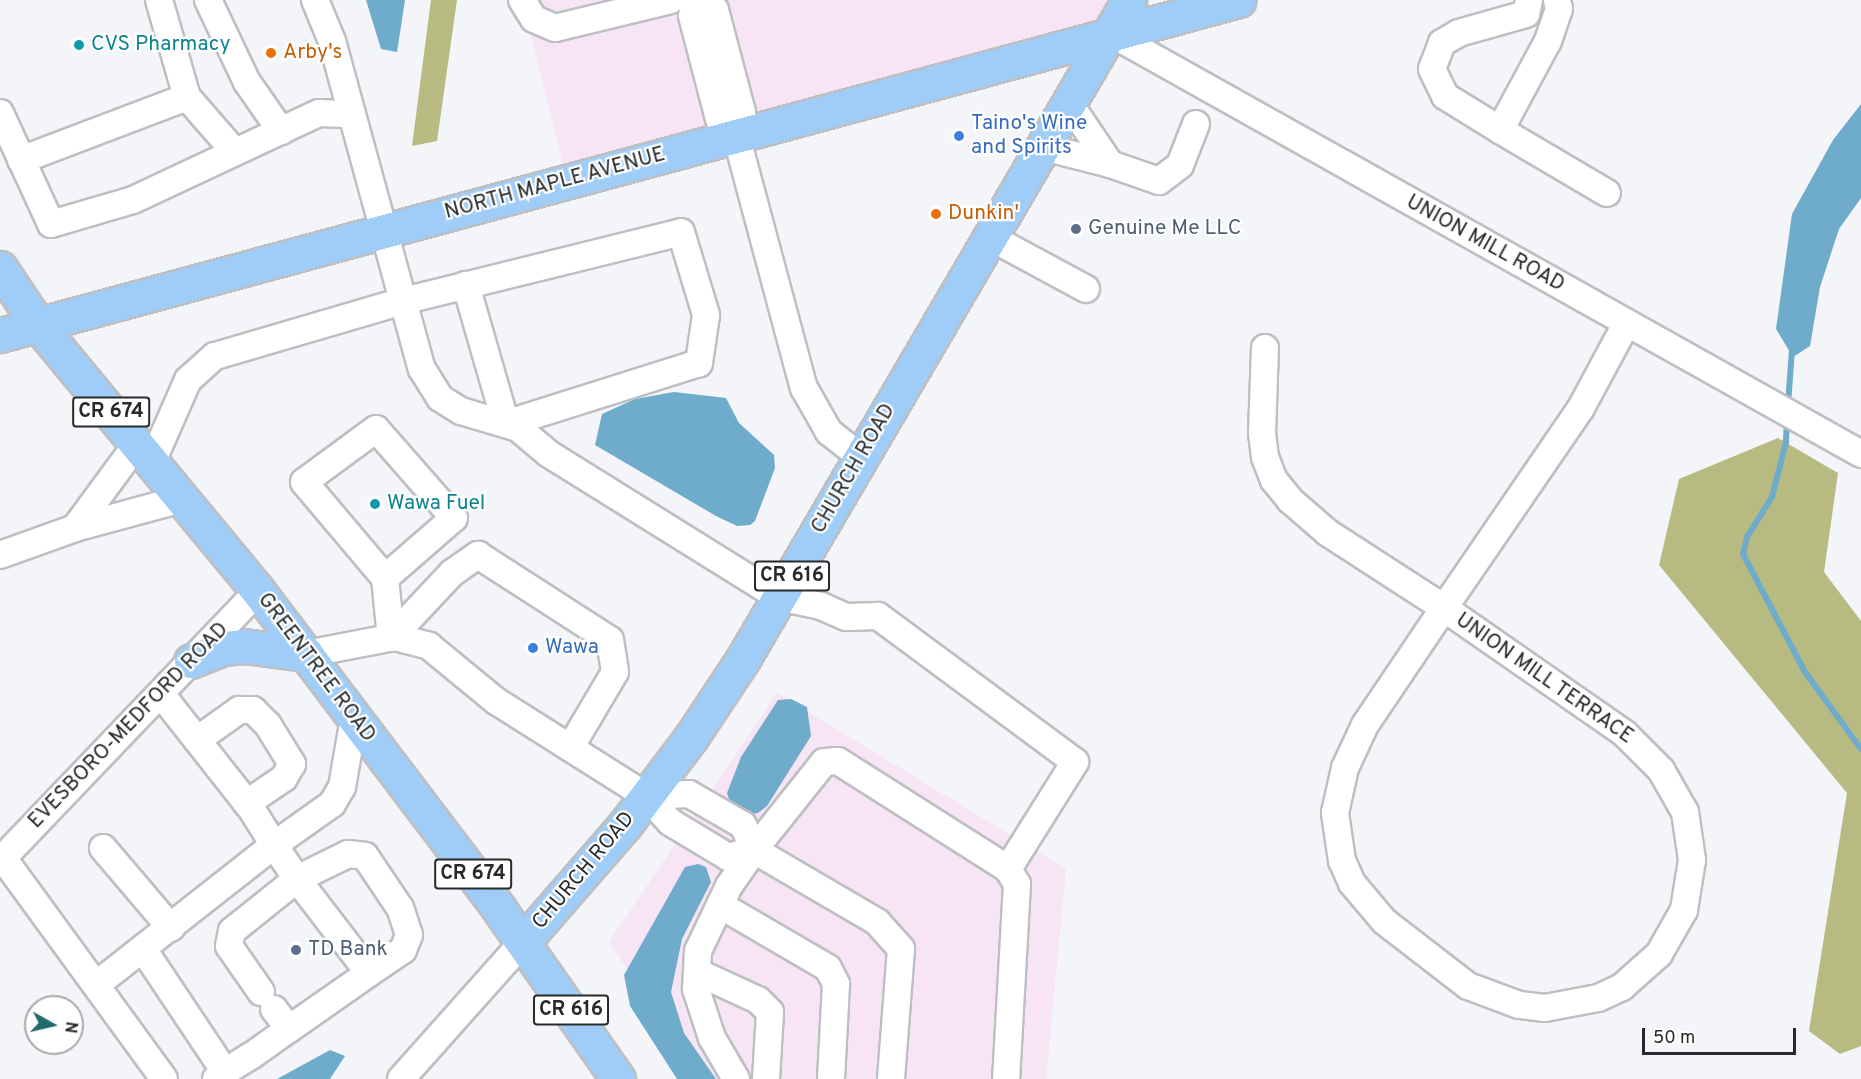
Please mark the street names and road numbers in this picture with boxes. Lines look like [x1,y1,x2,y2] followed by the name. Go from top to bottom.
[442,142,668,226] street label: NORTH MAPLE AVENUE
[1401,190,1569,298] street label: UNION MILL ROAD
[72,395,150,429] road number: CR 674
[807,400,901,538] street label: CHURCH ROAD
[753,559,831,593] road number: CR 616
[252,588,380,748] street label: GREENTREE ROAD
[1450,608,1638,750] street label: UNION MILL TERRACE
[24,618,234,834] street label: EVESBORO-MEDFORD ROAD
[527,807,641,935] street label: CHURCH ROAD
[434,857,512,891] road number: CR 674
[532,993,610,1027] road number: CR 616

